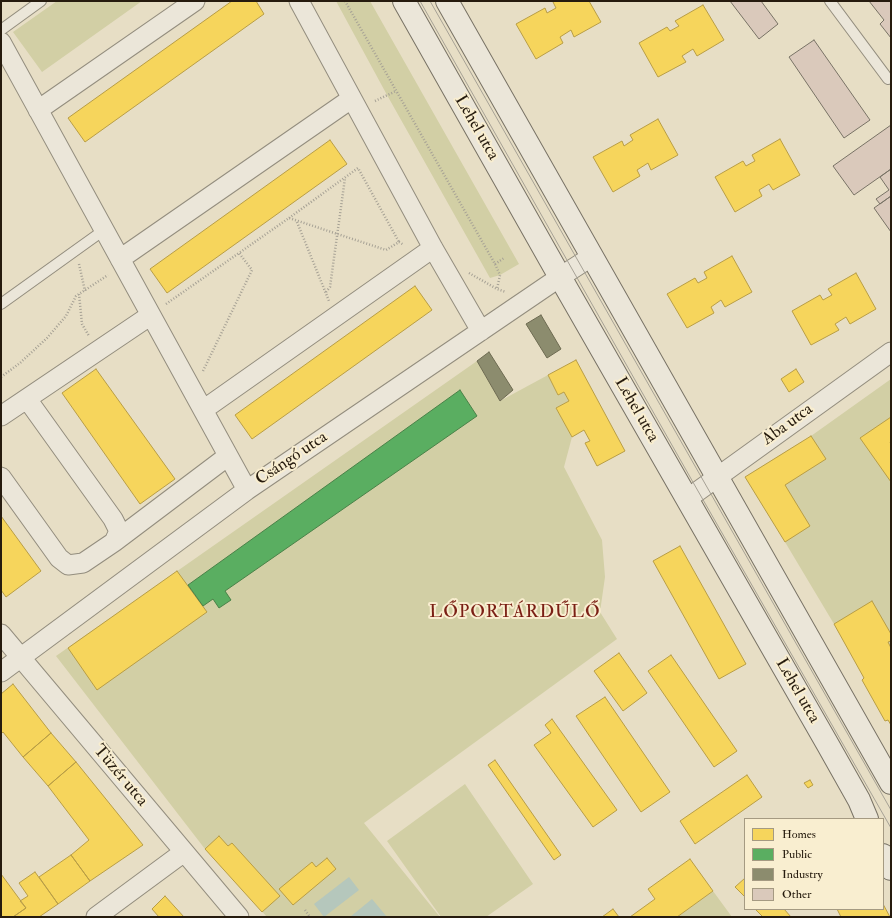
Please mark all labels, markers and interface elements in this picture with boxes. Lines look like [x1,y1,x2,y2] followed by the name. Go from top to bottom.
[449,92,503,164] street label: Lehel utca
[609,374,663,446] street label: Lehel utca
[759,400,817,450] street label: Aba utca
[252,428,332,490] street label: Csángó utca
[429,602,601,624] district label: LŐPORTÁRDŰLŐ
[770,655,824,727] street label: Lehel utca
[88,741,152,811] street label: Tüzér utca
[744,818,884,910] legend
[782,827,816,842] text: Homes
[782,847,812,862] text: Public
[782,867,823,882] text: Industry
[782,887,811,902] text: Other

